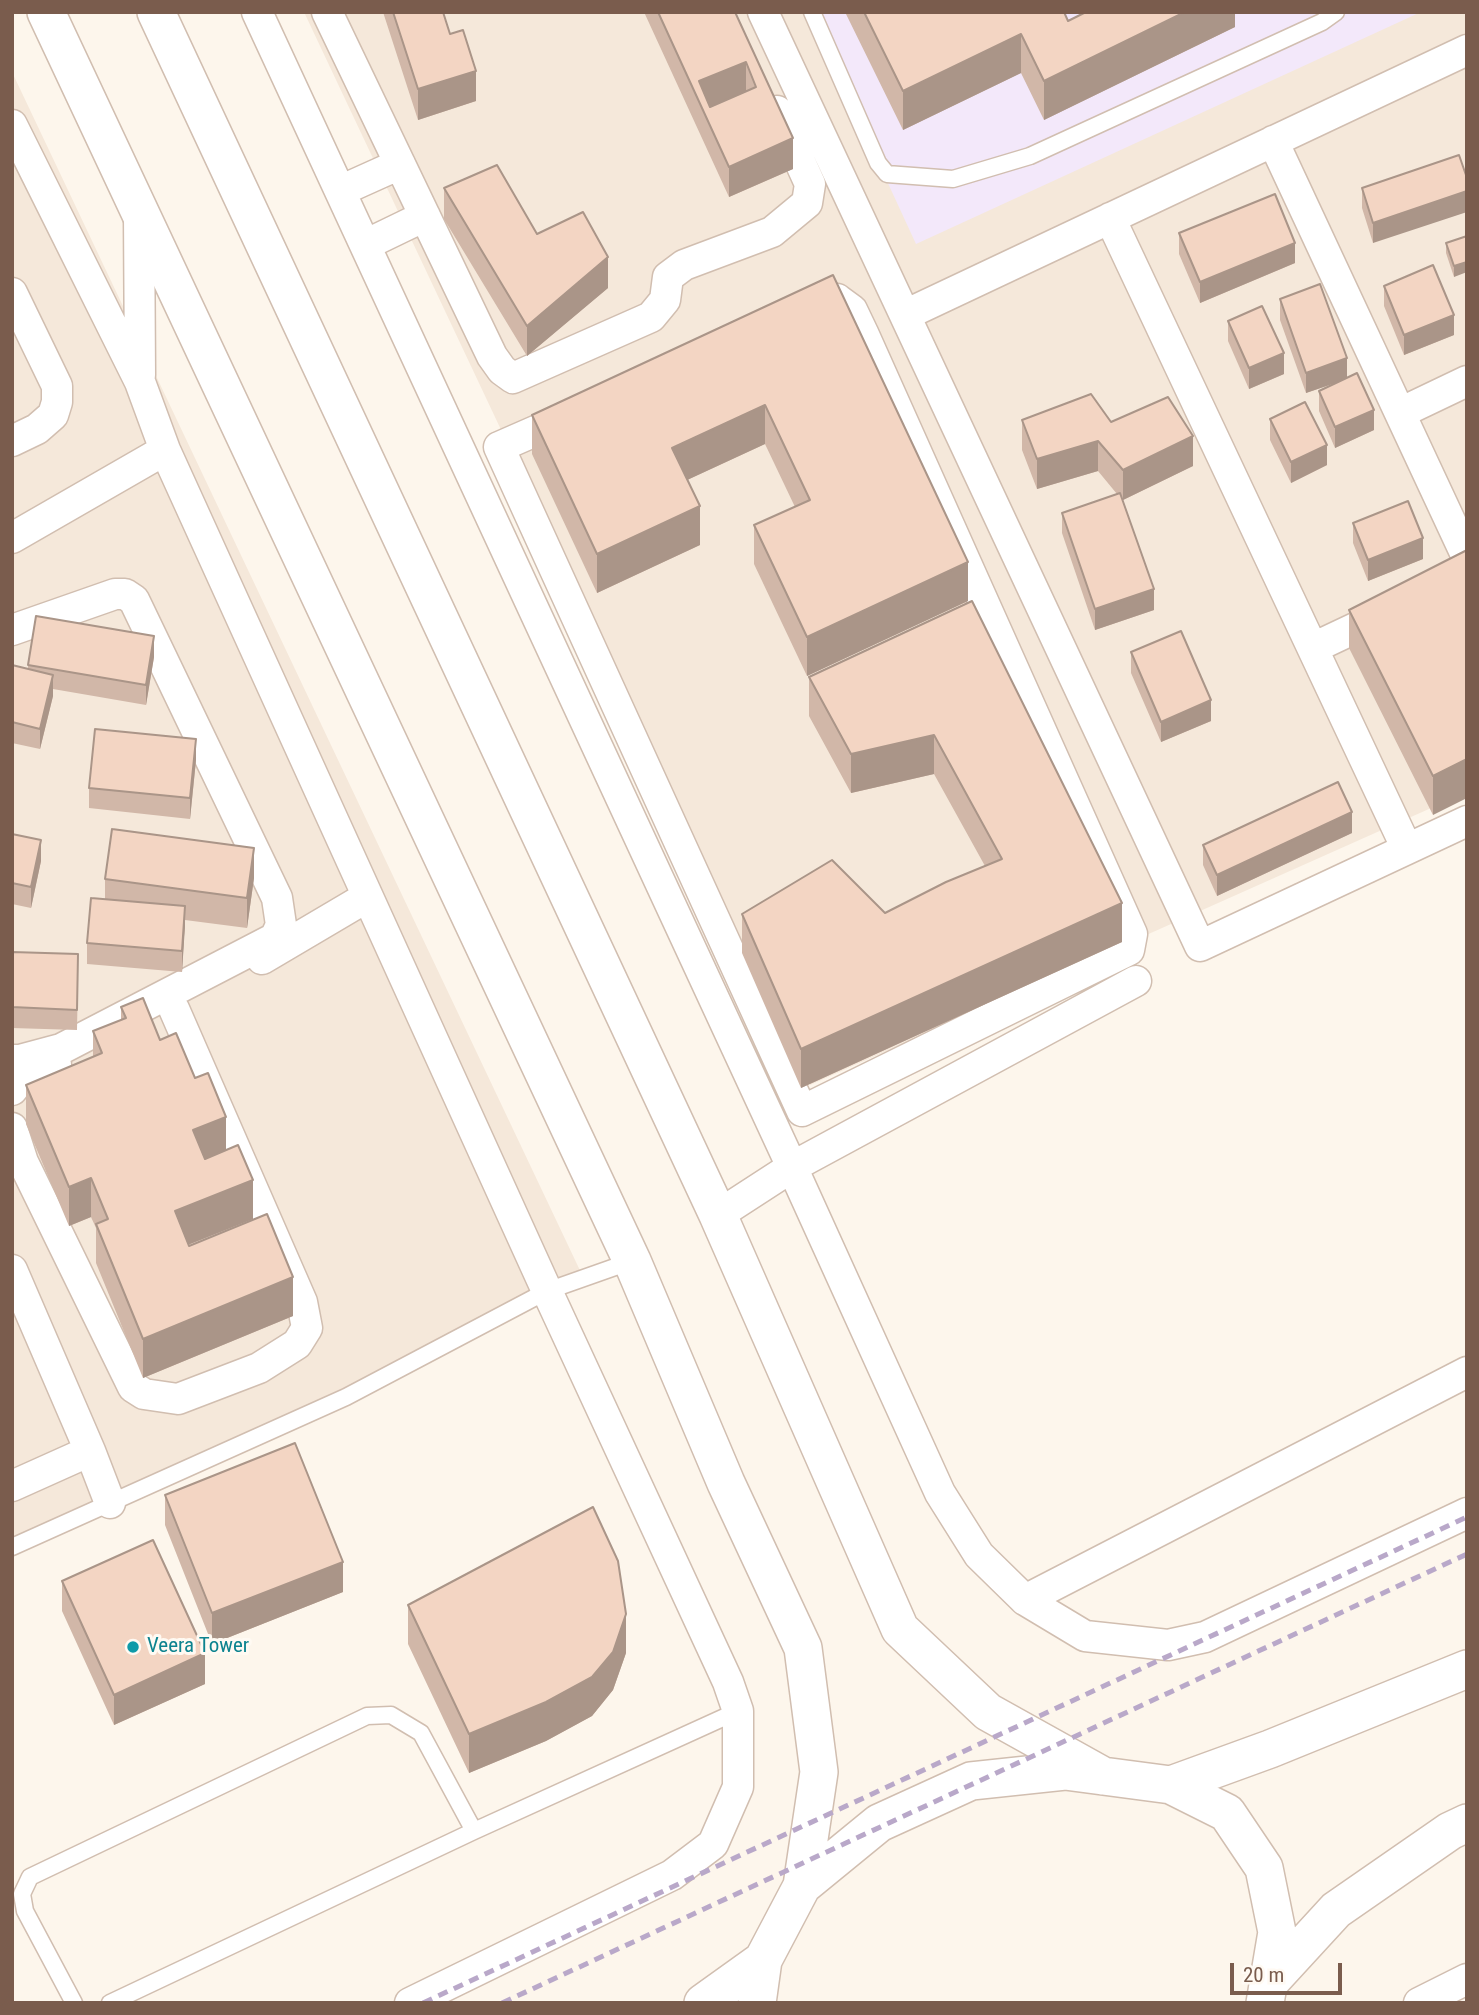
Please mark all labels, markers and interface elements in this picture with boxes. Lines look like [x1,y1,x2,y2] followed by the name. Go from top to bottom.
[147,1634,249,1660] place label: Veera Tower
[125,1639,141,1655] marker: Veera Tower
[1234,1948,1346,1992] scale bar
[1243,1963,1284,1987] text: 20 m

